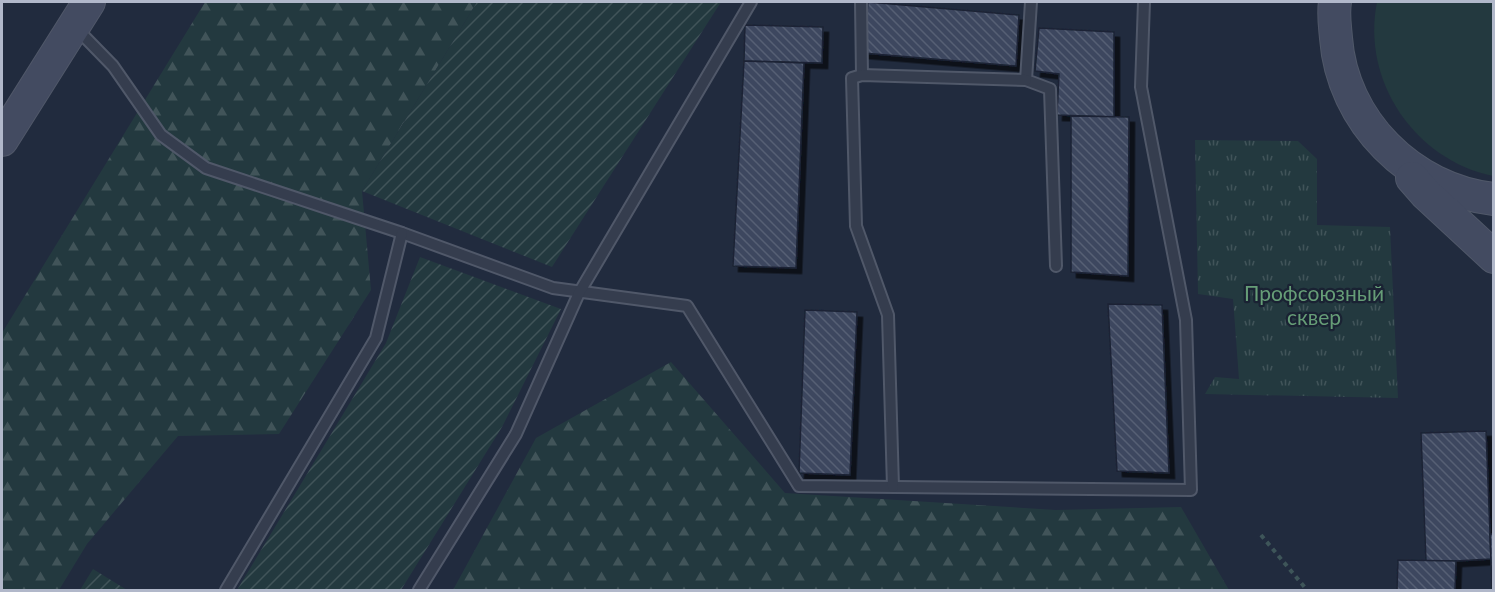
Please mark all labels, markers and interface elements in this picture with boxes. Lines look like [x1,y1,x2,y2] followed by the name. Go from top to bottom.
[1244,280,1384,329] park label: Профсоюзный сквер

